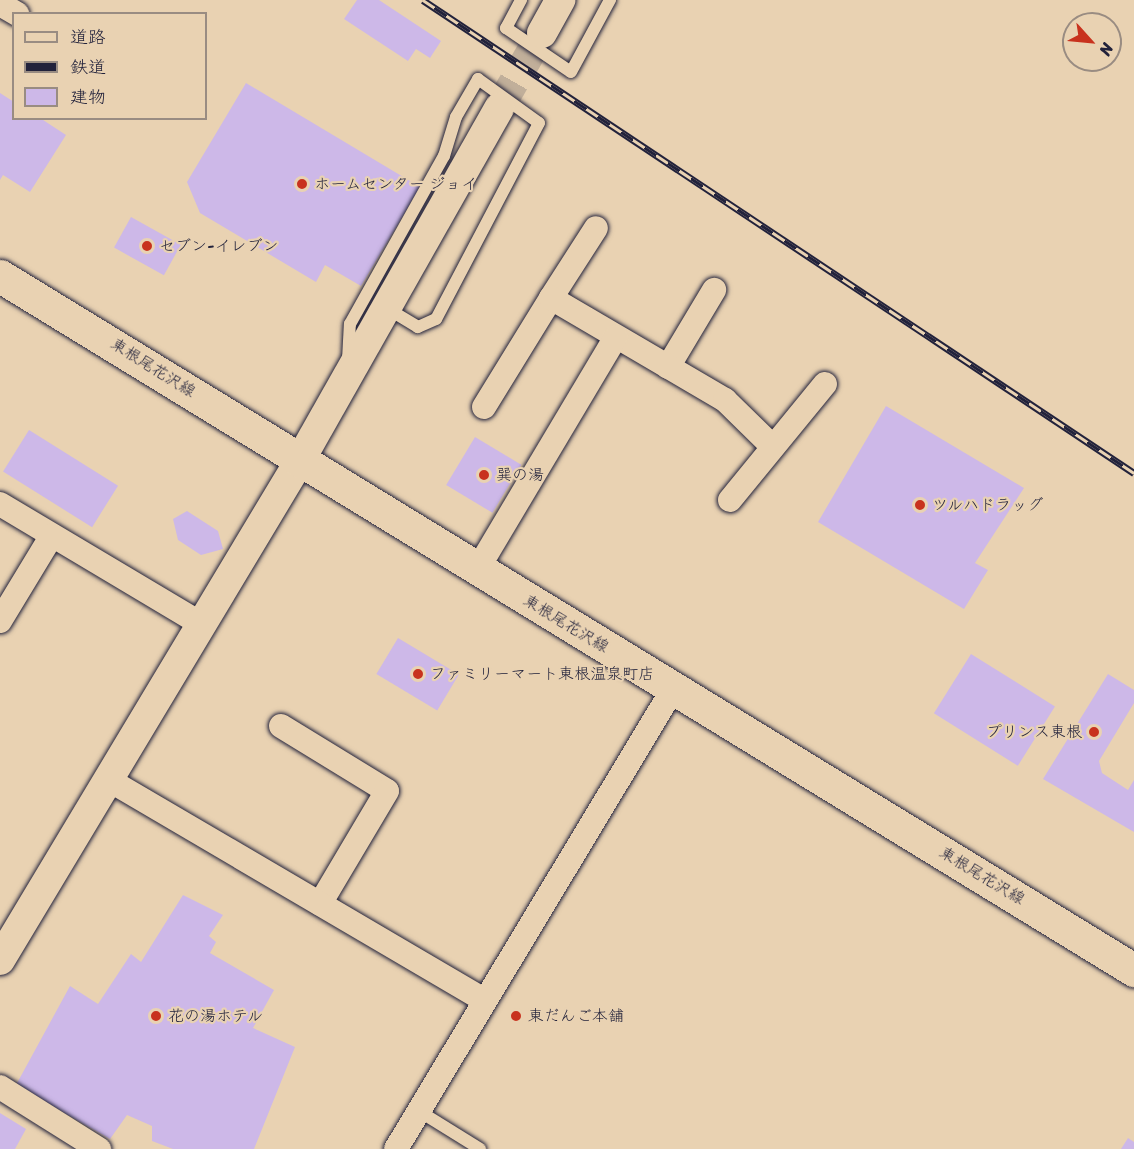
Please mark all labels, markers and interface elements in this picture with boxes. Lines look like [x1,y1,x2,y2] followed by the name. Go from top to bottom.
[12,12,207,120] legend
[1062,12,1122,72] north arrow
[70,21,106,53] text: 道路
[1091,38,1122,61] text: N
[70,51,106,83] text: 鉄道
[70,81,106,113] text: 建物
[314,174,478,194] place label: ホームセンター ジョイ
[295,177,309,191] marker: ホームセンター ジョイ
[159,236,278,256] place label: セブン-イレブン
[140,239,154,253] marker: セブン-イレブン
[107,334,199,402] street label: 東根尾花沢線
[496,465,544,485] place label: 巽の湯
[477,468,491,482] marker: 巽の湯
[932,495,1044,515] place label: ツルハドラッグ
[913,498,927,512] marker: ツルハドラッグ
[520,591,612,657] street label: 東根尾花沢線
[430,664,654,684] place label: ファミリーマート東根温泉町店
[411,667,425,681] marker: ファミリーマート東根温泉町店
[986,722,1082,742] place label: プリンス東根
[1087,725,1101,739] marker: プリンス東根
[936,843,1028,909] street label: 東根尾花沢線
[168,1006,264,1026] place label: 花の湯ホテル
[528,1006,624,1026] place label: 東だんご本舗
[149,1009,163,1023] marker: 花の湯ホテル
[509,1009,523,1023] marker: 東だんご本舗

